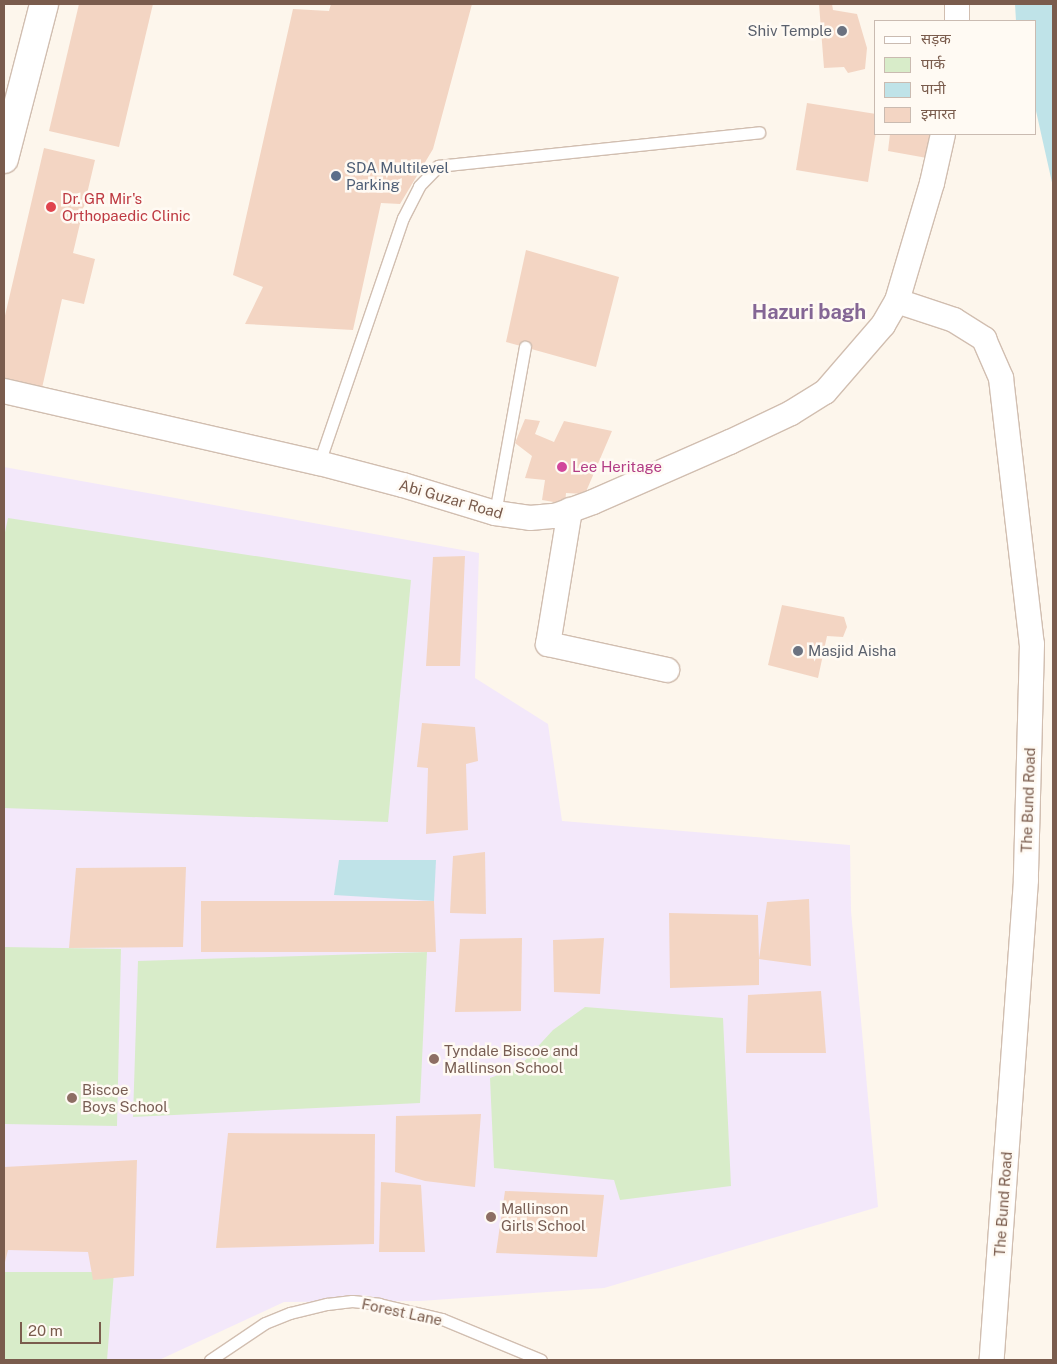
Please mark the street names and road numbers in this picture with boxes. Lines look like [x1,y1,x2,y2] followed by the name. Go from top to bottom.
[397,476,505,522] street label: Abi Guzar Road
[1017,747,1039,853] street label: The Bund Road
[990,1151,1016,1257] street label: The Bund Road
[360,1295,444,1329] street label: Forest Lane

